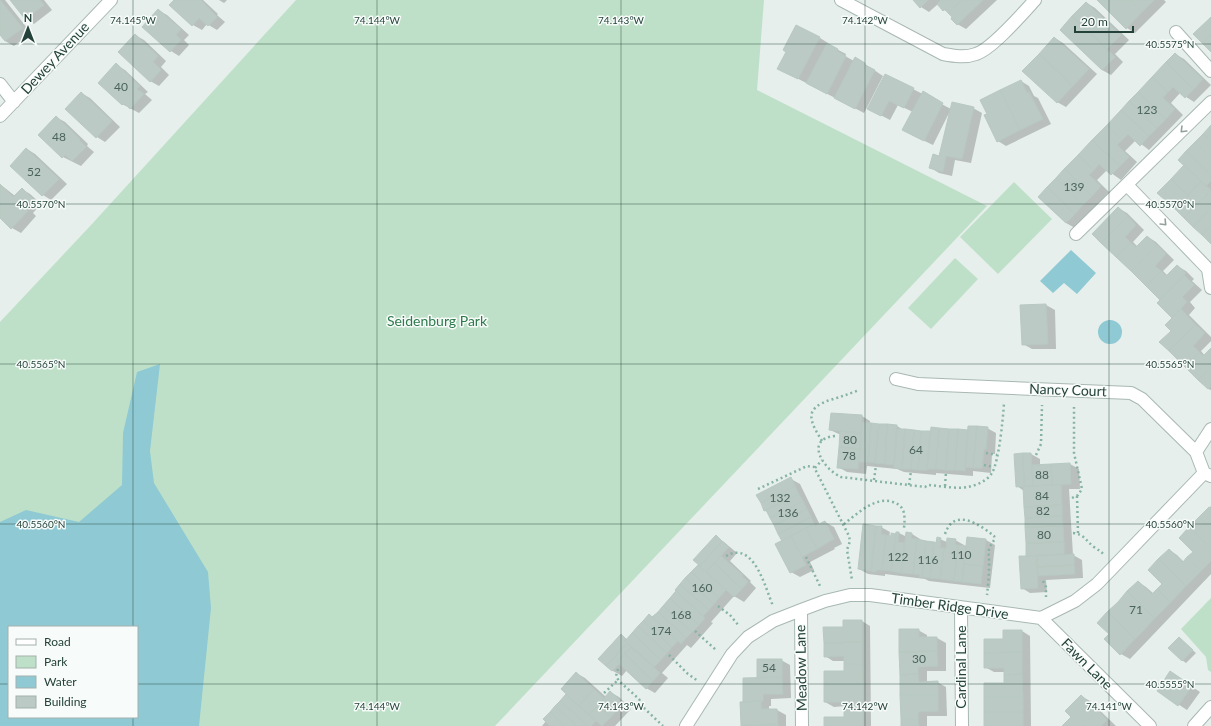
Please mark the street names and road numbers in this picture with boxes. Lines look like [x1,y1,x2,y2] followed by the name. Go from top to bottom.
[17,18,92,97] street label: Dewey Avenue
[1029,380,1107,399] street label: Nancy Court
[890,589,1010,622] street label: Timber Ridge Drive
[791,625,810,711] street label: Meadow Lane
[952,625,969,709] street label: Cardinal Lane
[1058,634,1117,693] street label: Fawn Lane

